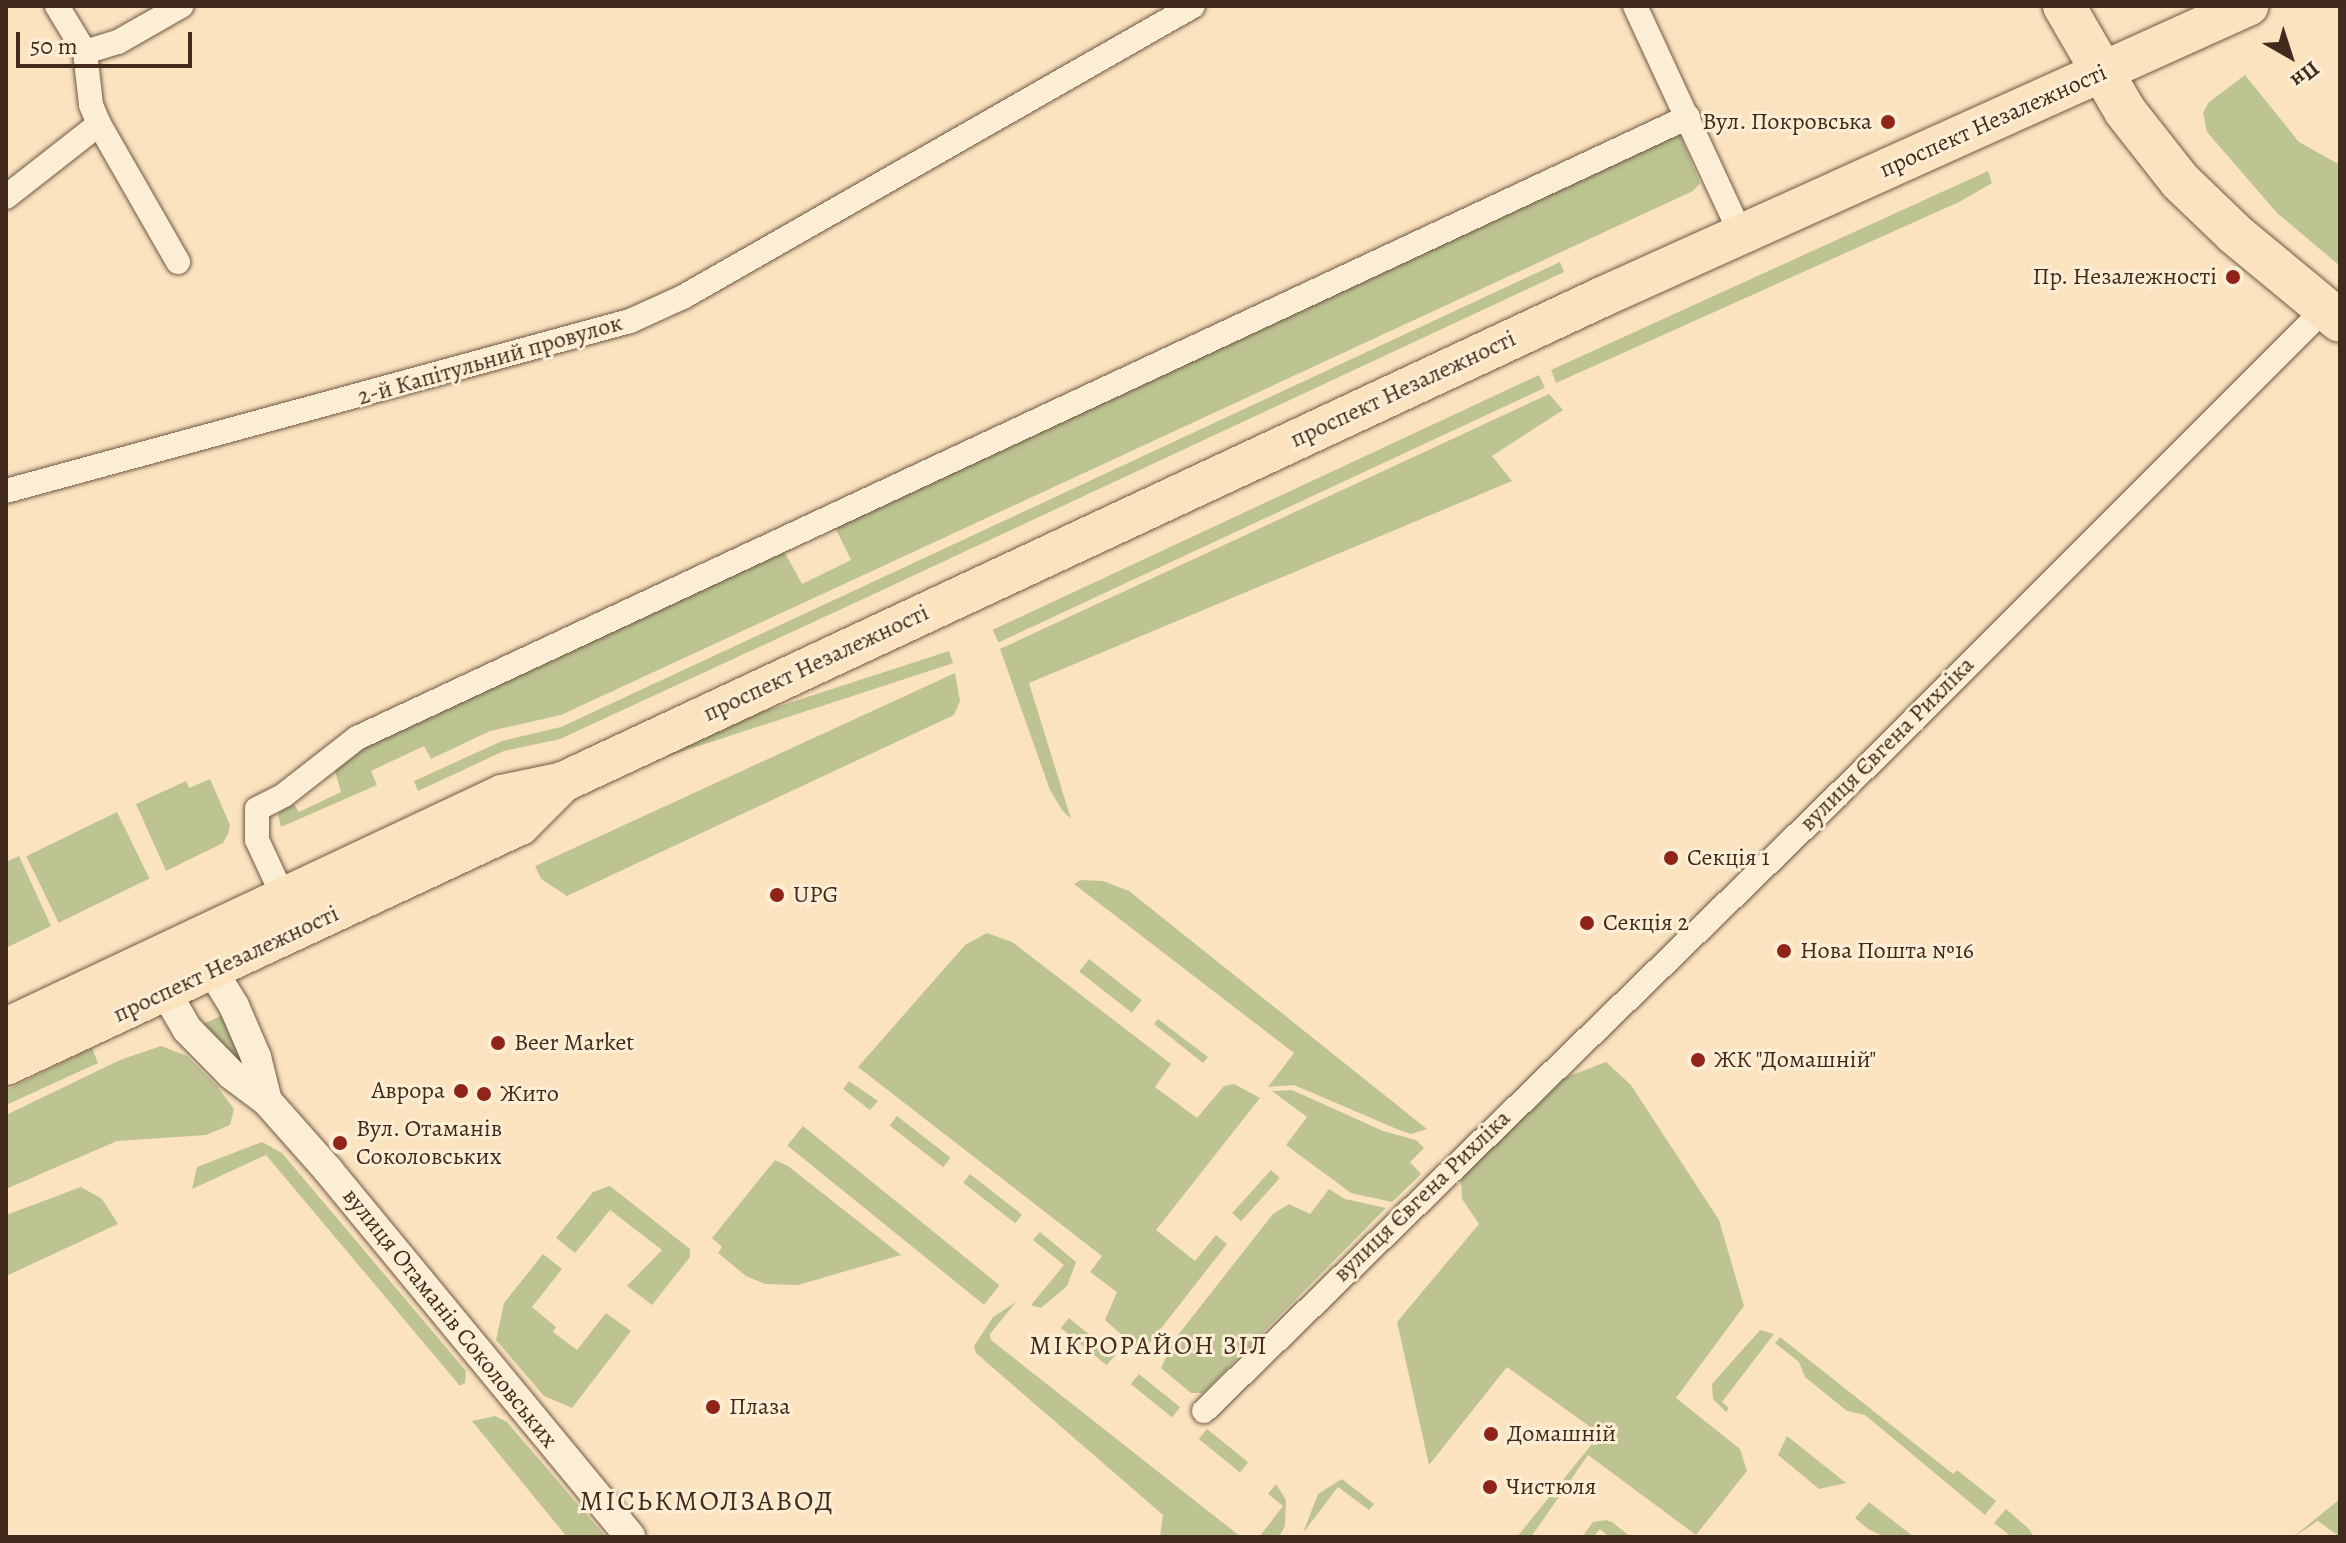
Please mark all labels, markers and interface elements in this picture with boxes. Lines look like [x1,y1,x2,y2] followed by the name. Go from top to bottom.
[20,16,196,66] scale bar
[2250,16,2330,96] north arrow
[30,30,78,62] text: 50 m
[2284,54,2326,95] text: Пн
[1875,58,2111,184] street label: проспект Незалежності
[1702,108,1872,136] place label: Вул. Покровська
[1879,113,1897,131] marker: Вул. Покровська
[2032,263,2217,291] place label: Пр. Незалежності
[2224,268,2242,286] marker: Пр. Незалежності
[354,308,626,412] street label: 2-й Капітульний провулок
[1286,324,1520,454] street label: проспект Незалежності
[699,598,933,728] street label: проспект Незалежності
[1794,651,1980,837] street label: вулиця Євгена Рихліка
[1687,844,1770,872] place label: Секція 1
[1662,849,1680,867] marker: Секція 1
[793,881,839,909] place label: UPG
[768,886,786,904] marker: UPG
[109,899,343,1029] street label: проспект Незалежності
[1603,909,1689,937] place label: Секція 2
[1578,914,1596,932] marker: Секція 2
[1800,937,1974,965] place label: Нова Пошта №16
[1775,942,1793,960] marker: Нова Пошта №16
[514,1029,634,1057] place label: Beer Market
[489,1034,507,1052] marker: Beer Market
[1714,1046,1877,1074] place label: ЖК "Домашній"
[1689,1051,1707,1069] marker: ЖК "Домашній"
[372,1077,445,1105] place label: Аврора
[500,1080,559,1108] place label: Жито
[452,1082,470,1100] marker: Аврора
[475,1085,493,1103] marker: Жито
[1327,1104,1517,1288] street label: вулиця Євгена Рихліка
[356,1115,503,1171] place label: Вул. Отаманів Соколовських
[331,1134,349,1152] marker: Вул. Отаманів Соколовських
[336,1182,564,1454] street label: вулиця Отаманів Соколовських
[1029,1330,1269,1362] district label: МІКРОРАЙОН ЗІЛ
[729,1393,790,1421] place label: Плаза
[704,1398,722,1416] marker: Плаза
[1507,1420,1616,1448] place label: Домашній
[1482,1425,1500,1443] marker: Домашній
[1506,1473,1596,1501] place label: Чистюля
[1481,1478,1499,1496] marker: Чистюля
[579,1484,835,1518] district label: МІСЬКМОЛЗАВОД

